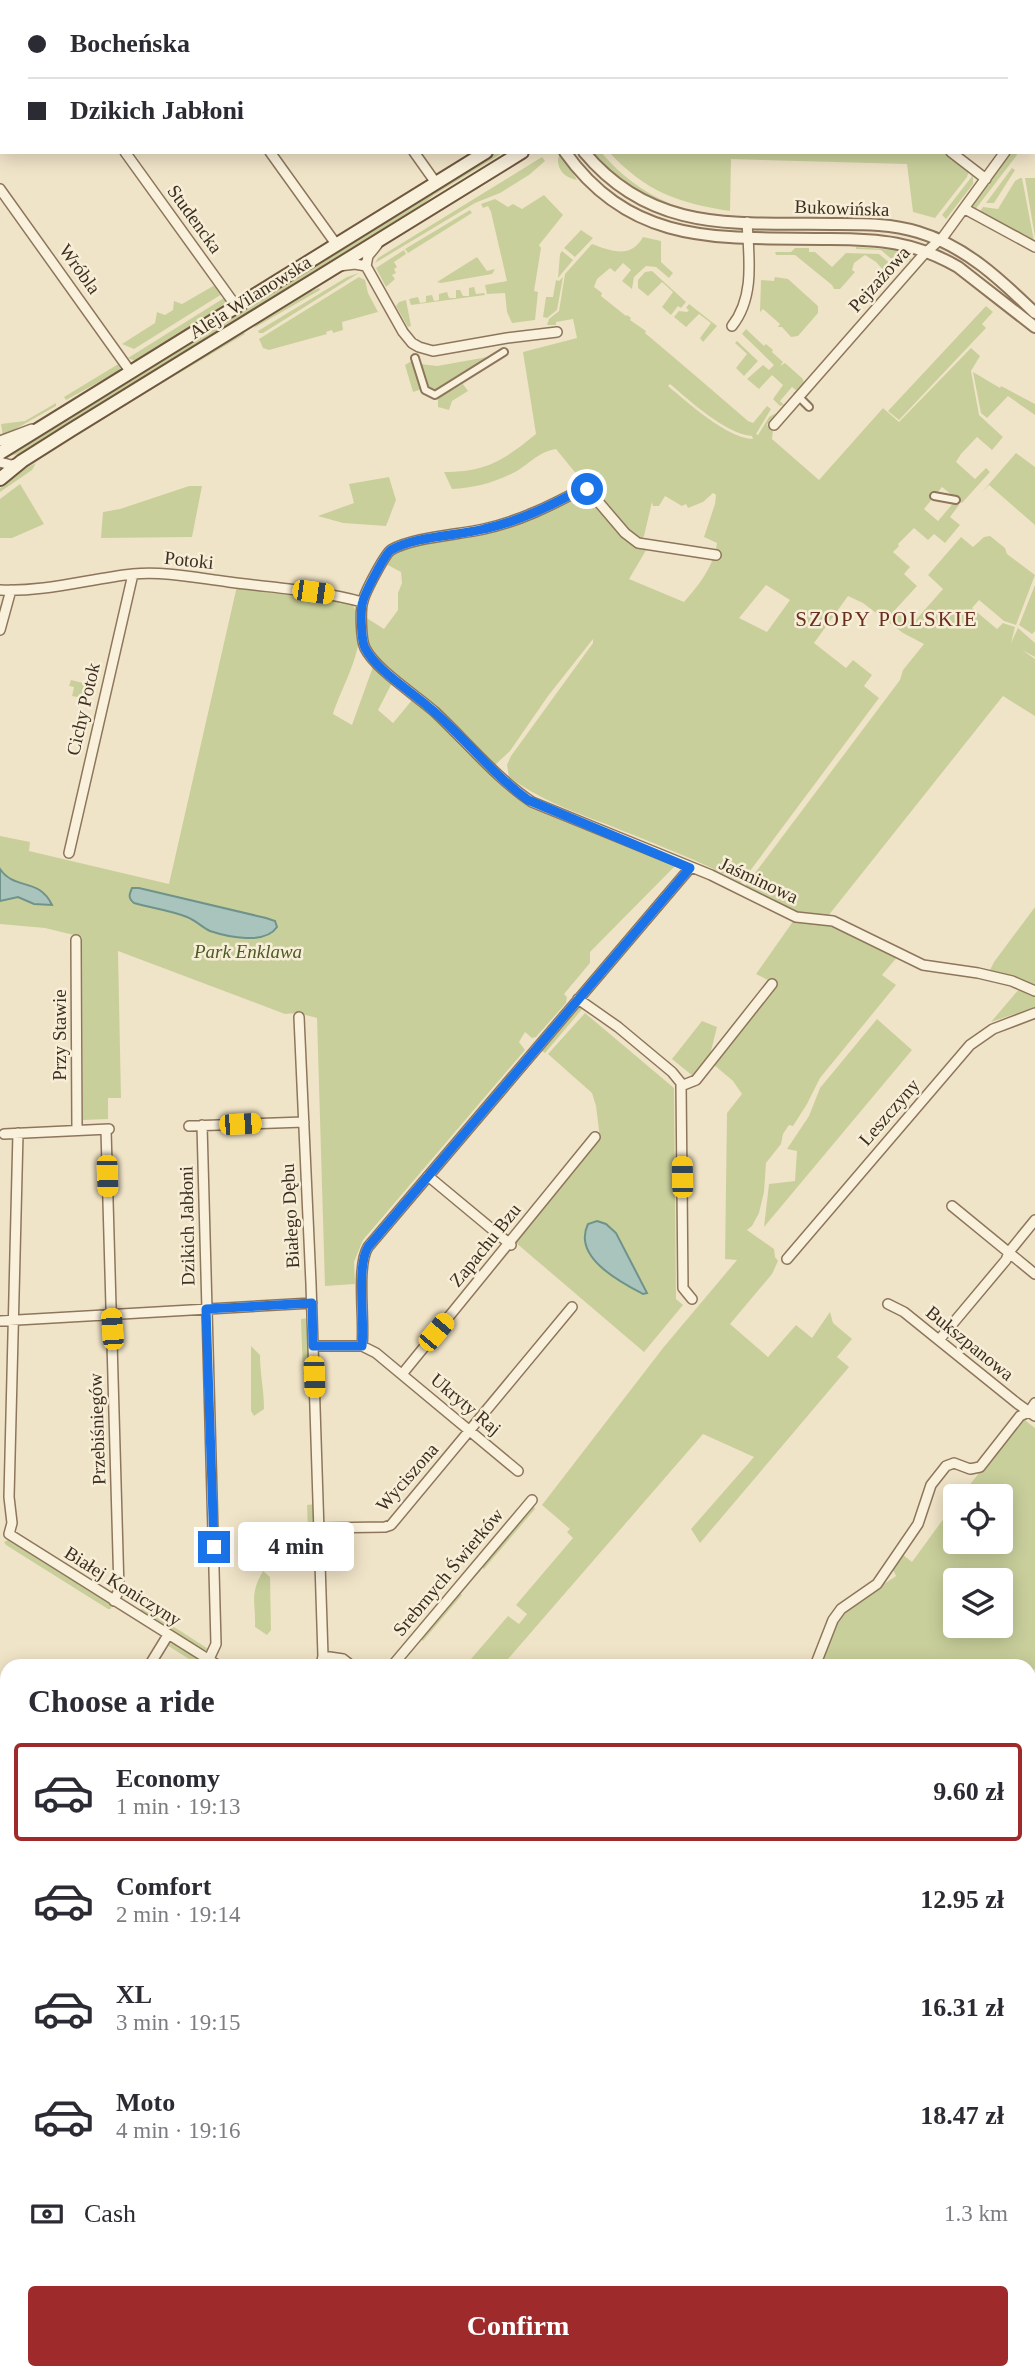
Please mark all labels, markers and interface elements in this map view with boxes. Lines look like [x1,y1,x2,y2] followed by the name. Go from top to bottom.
[70,29,190,58] text: Bocheńska
[70,96,244,125] text: Dzikich Jabłoni
[163,181,227,258] street label: Studencka
[794,196,890,220] street label: Bukowińska
[55,240,105,298] street label: Wróbla
[844,241,914,316] street label: Pejzażowa
[185,251,315,343] street label: Aleja Wilanowska
[571,473,603,505] route start
[163,547,215,573] street label: Potoki
[291,579,336,605] car
[795,607,979,631] district label: SZOPY POLSKIE
[62,660,104,757] street label: Cichy Potok
[716,853,802,908] street label: Jaśminowa
[193,941,302,962] park label: Park Enklawa
[49,989,70,1081] street label: Przy Stawie
[854,1074,924,1150] street label: Leszczyny
[219,1112,262,1136] car
[96,1155,119,1197] car
[672,1156,693,1198] car
[277,1163,303,1269] street label: Białego Dębu
[175,1166,199,1286] street label: Dzikich Jabłoni
[445,1199,525,1291] street label: Zapachu Bzu
[922,1301,1018,1385] street label: Bukszpanowa
[101,1307,124,1351] car
[415,1309,458,1355] car
[303,1356,326,1398] car
[427,1369,505,1439] street label: Ukryty Raj
[85,1372,109,1485] street label: Przebiśniegów
[372,1438,443,1515] street label: Wyciszona
[943,1484,1013,1638] map controls
[943,1484,1013,1554] button: locate
[389,1504,508,1640] street label: Srebrnych Świerków
[238,1522,354,1572] callout: 4 min
[198,1531,230,1563] route end
[268,1534,324,1559] text: 4 min
[61,1542,186,1631] street label: Białej Koniczyny
[943,1568,1013,1638] button: layers
[28,1683,215,1719] text: Choose a ride
[32,1761,95,1824] icon: car
[116,1764,220,1793] text: Economy
[933,1777,1004,1806] text: 9.60 zł
[116,1794,241,1819] text: 1 min · 19:13
[32,1869,95,1932] icon: car
[116,1872,211,1901] text: Comfort
[920,1885,1004,1914] text: 12.95 zł
[116,1902,241,1927] text: 2 min · 19:14
[32,1977,95,2040] icon: car
[116,1980,152,2009] text: XL
[920,1993,1004,2022] text: 16.31 zł
[116,2010,241,2035] text: 3 min · 19:15
[32,2085,95,2148] icon: car
[116,2088,175,2117] text: Moto
[920,2101,1004,2130] text: 18.47 zł
[116,2118,241,2143] text: 4 min · 19:16
[28,2195,66,2233] icon: cash
[84,2199,136,2228] text: Cash
[944,2201,1008,2226] text: 1.3 km
[28,2286,1008,2366] button: Confirm

